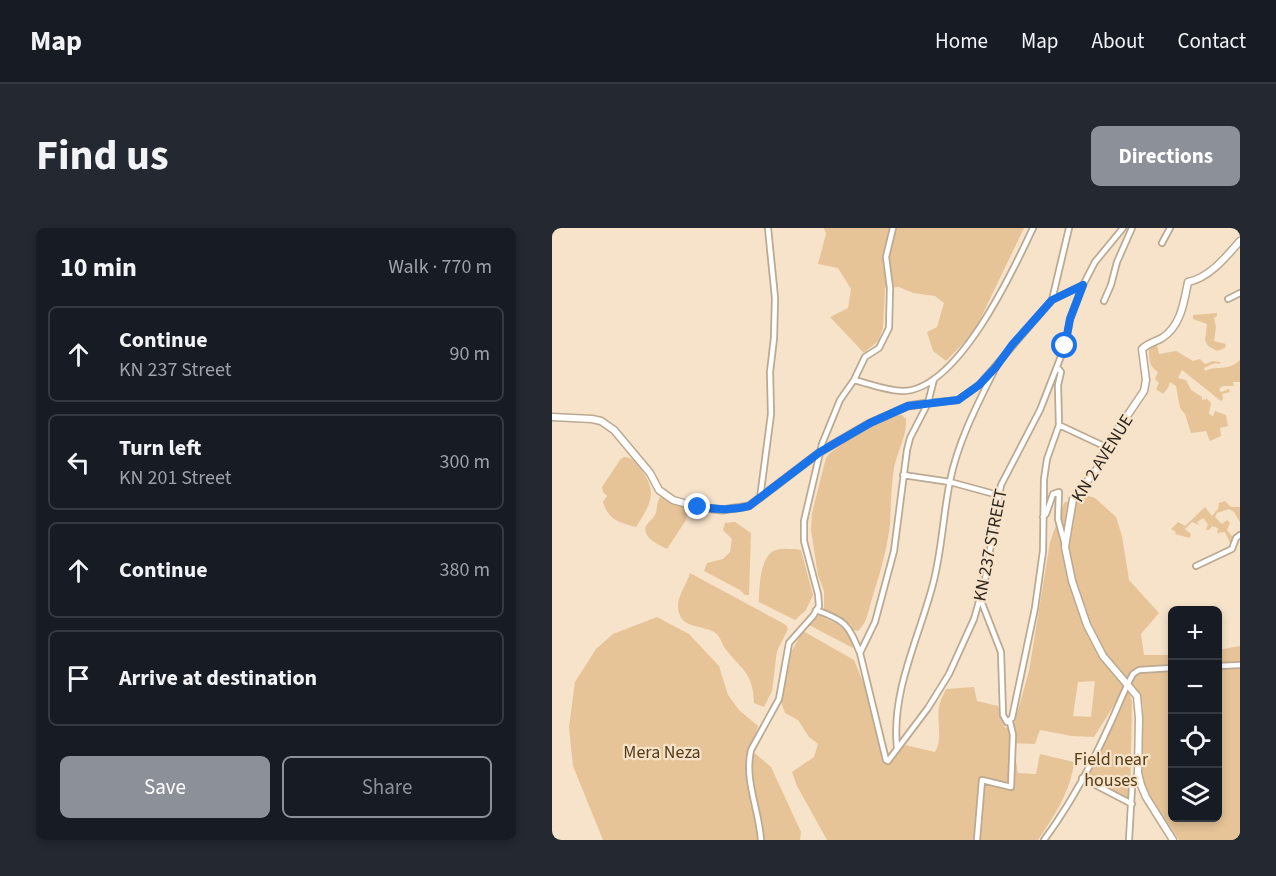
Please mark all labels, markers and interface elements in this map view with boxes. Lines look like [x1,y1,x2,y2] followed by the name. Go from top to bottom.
[30,21,82,61] text: Map
[935,26,988,56] text: Home
[1021,26,1059,56] text: Map
[1092,26,1144,56] text: About
[1177,26,1246,56] text: Contact
[36,126,169,186] text: Find us
[1091,126,1240,186] button: Directions
[60,249,137,286] text: 10 min
[388,253,492,281] text: Walk · 770 m
[119,324,208,356] text: Continue
[1051,332,1077,358] route start
[62,338,95,371] icon: ahead
[450,340,490,368] text: 90 m
[119,356,231,384] text: KN 237 Street
[1066,410,1139,507] street label: KN 2 AVENUE
[119,432,201,464] text: Turn left
[62,446,95,479] icon: left
[440,448,490,476] text: 300 m
[119,464,231,492] text: KN 201 Street
[967,486,1014,603] street label: KN 237 STREET
[684,493,710,519] route end
[62,554,95,587] icon: ahead
[119,554,208,586] text: Continue
[440,556,490,584] text: 380 m
[1168,606,1222,822] map controls
[1168,606,1222,660] button: +
[1168,660,1222,714] button: −
[62,662,95,695] icon: arrive
[119,662,317,694] text: Arrive at destination
[1168,714,1222,768] button: locate
[623,740,701,765] park label: Mera Neza
[1074,747,1149,793] park label: Field near houses
[60,756,270,818] button: Save
[282,756,492,818] button: Share
[1168,768,1222,822] button: layers

